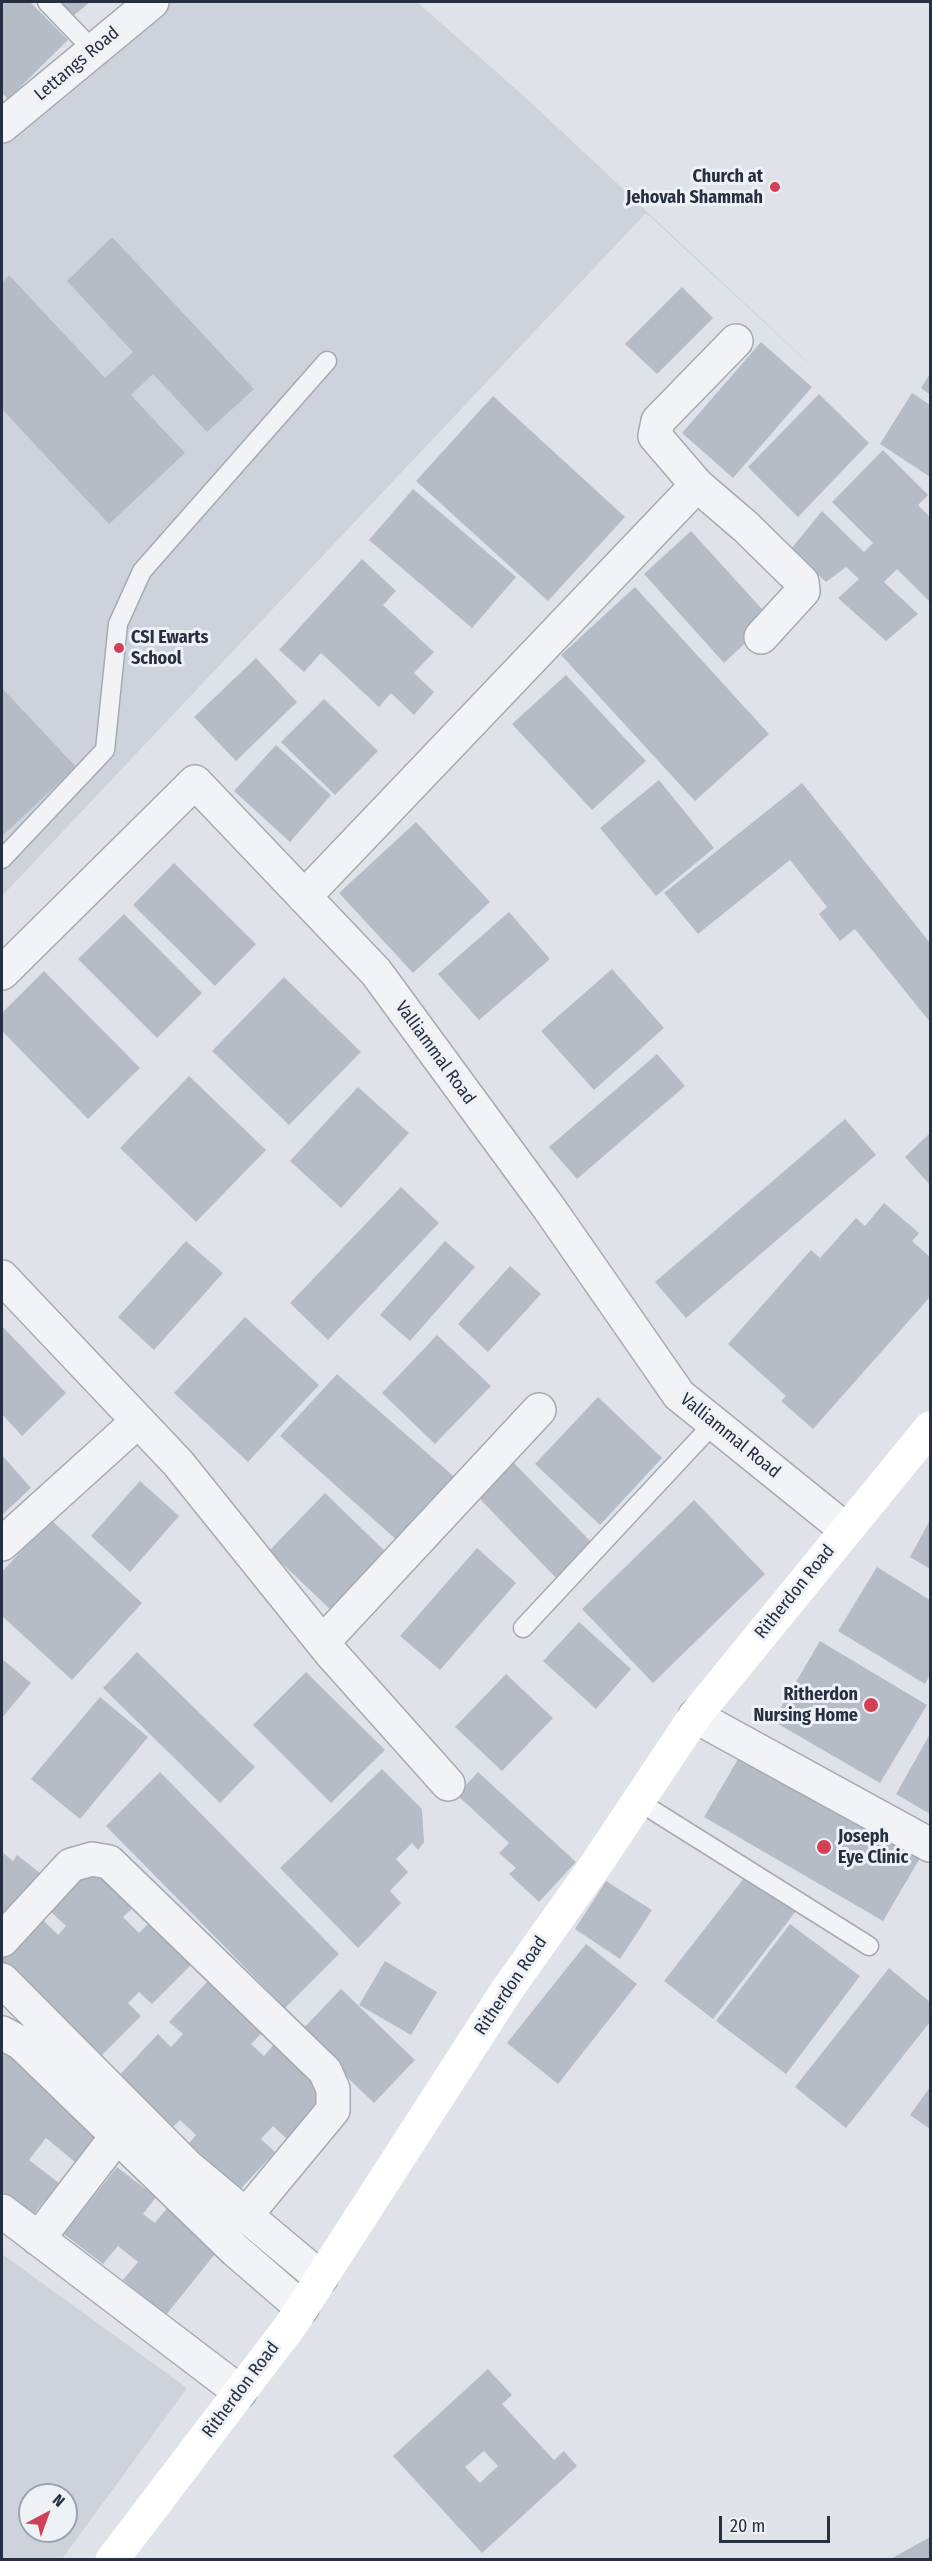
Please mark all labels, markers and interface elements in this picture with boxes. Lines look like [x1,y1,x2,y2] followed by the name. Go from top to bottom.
[30,22,124,106] street label: Lettangs Road
[626,166,763,208] place label: Church at Jehovah Shammah
[768,180,782,194] marker: Church at Jehovah Shammah
[131,627,208,670] place label: CSI Ewarts School
[112,641,126,655] marker: CSI Ewarts School
[390,997,480,1109] street label: Valliammal Road
[676,1389,784,1483] street label: Valliammal Road
[751,1541,839,1643] street label: Ritherdon Road
[753,1684,858,1726] place label: Ritherdon Nursing Home
[862,1696,880,1714] marker: Ritherdon Nursing Home
[838,1826,908,1868] place label: Joseph Eye Clinic
[815,1838,833,1856] marker: Joseph Eye Clinic
[470,1932,552,2040] street label: Ritherdon Road
[198,2338,284,2442] street label: Ritherdon Road
[18,2483,78,2543] north arrow
[49,2490,69,2511] text: N
[722,2504,833,2542] scale bar
[730,2515,765,2537] text: 20 m

